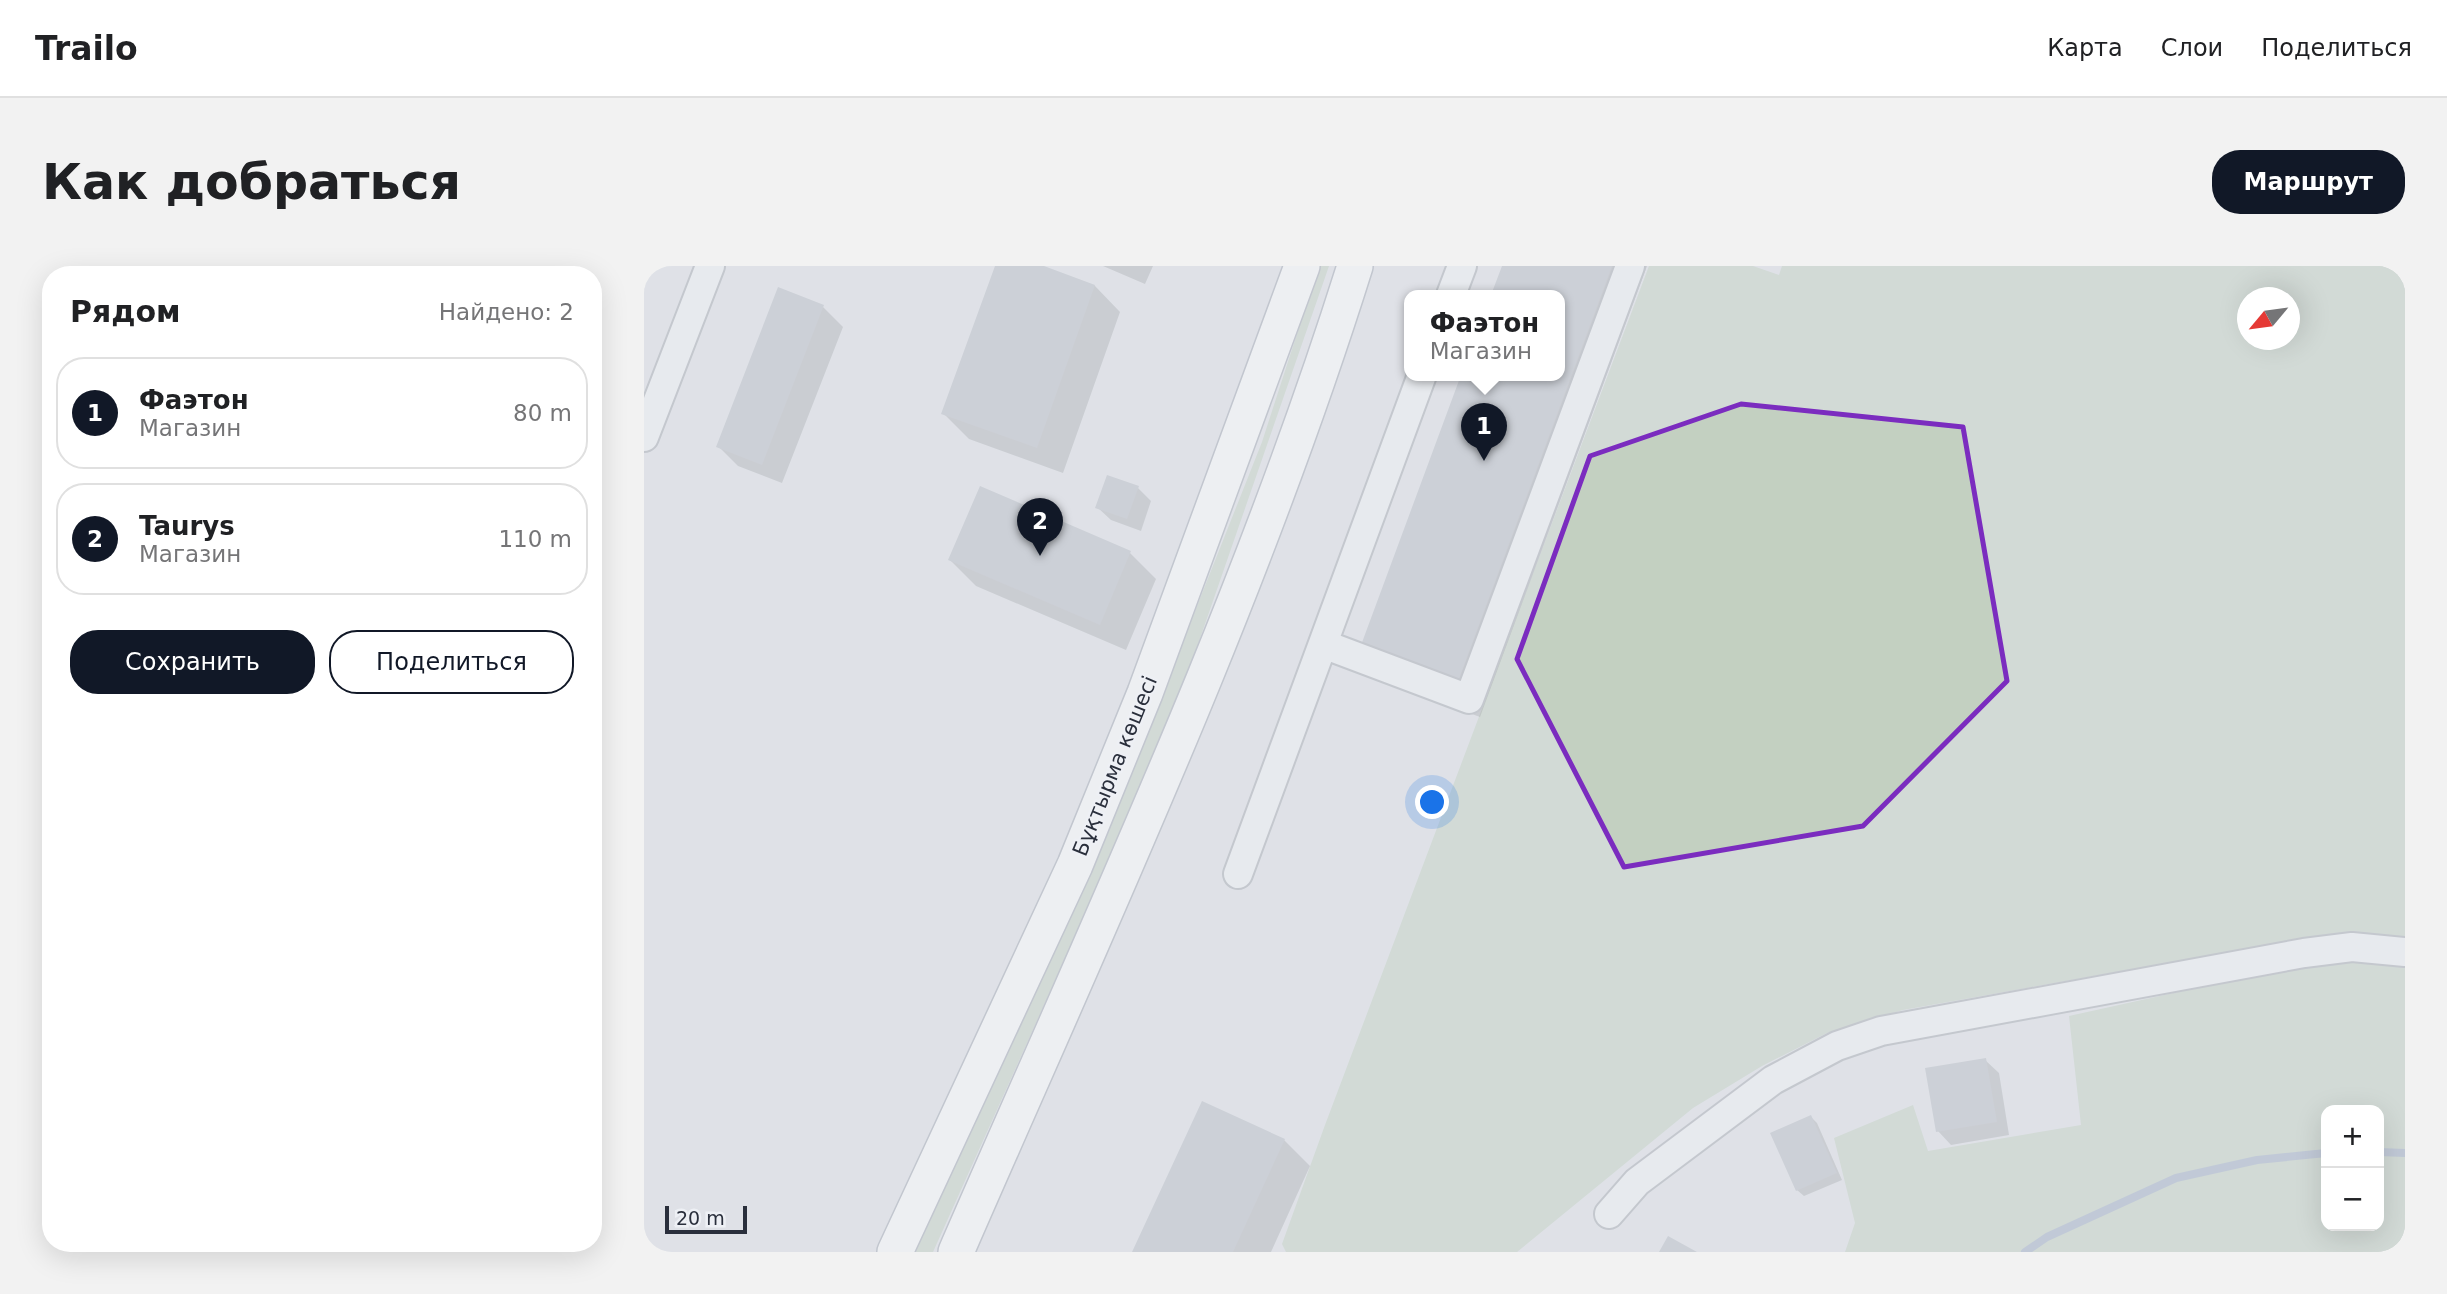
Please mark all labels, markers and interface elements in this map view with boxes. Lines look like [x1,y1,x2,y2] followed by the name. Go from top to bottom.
[35,29,138,68] text: Trailo
[2047,34,2123,62] text: Карта
[2161,34,2223,62] text: Слои
[2261,34,2412,62] text: Поделиться
[2212,150,2405,214] button: Маршрут
[42,154,461,211] text: Как добраться
[2237,287,2300,350] north arrow
[1404,290,1565,381] popup
[70,294,181,329] text: Рядом
[439,299,574,325] text: Найдено: 2
[1430,308,1539,338] text: Фаэтон
[1430,338,1532,364] text: Магазин
[139,385,249,415] text: Фаэтон
[87,400,103,426] text: 1
[513,400,572,426] text: 80 m
[1461,403,1507,461] pin: 1
[139,415,241,441] text: Магазин
[1017,498,1063,556] pin: 2
[139,511,235,541] text: Taurys
[87,526,103,552] text: 2
[498,526,572,552] text: 110 m
[139,541,241,567] text: Магазин
[70,630,315,694] button: Сохранить
[329,630,574,694] button: Поделиться
[1068,672,1162,860] street label: Бұқтырма көшесі
[1415,785,1449,819] your location
[2321,1105,2384,1231] map controls
[2321,1105,2384,1168] button: +
[2321,1168,2384,1231] button: −
[665,1203,747,1235] scale bar
[676,1207,725,1229] text: 20 m

